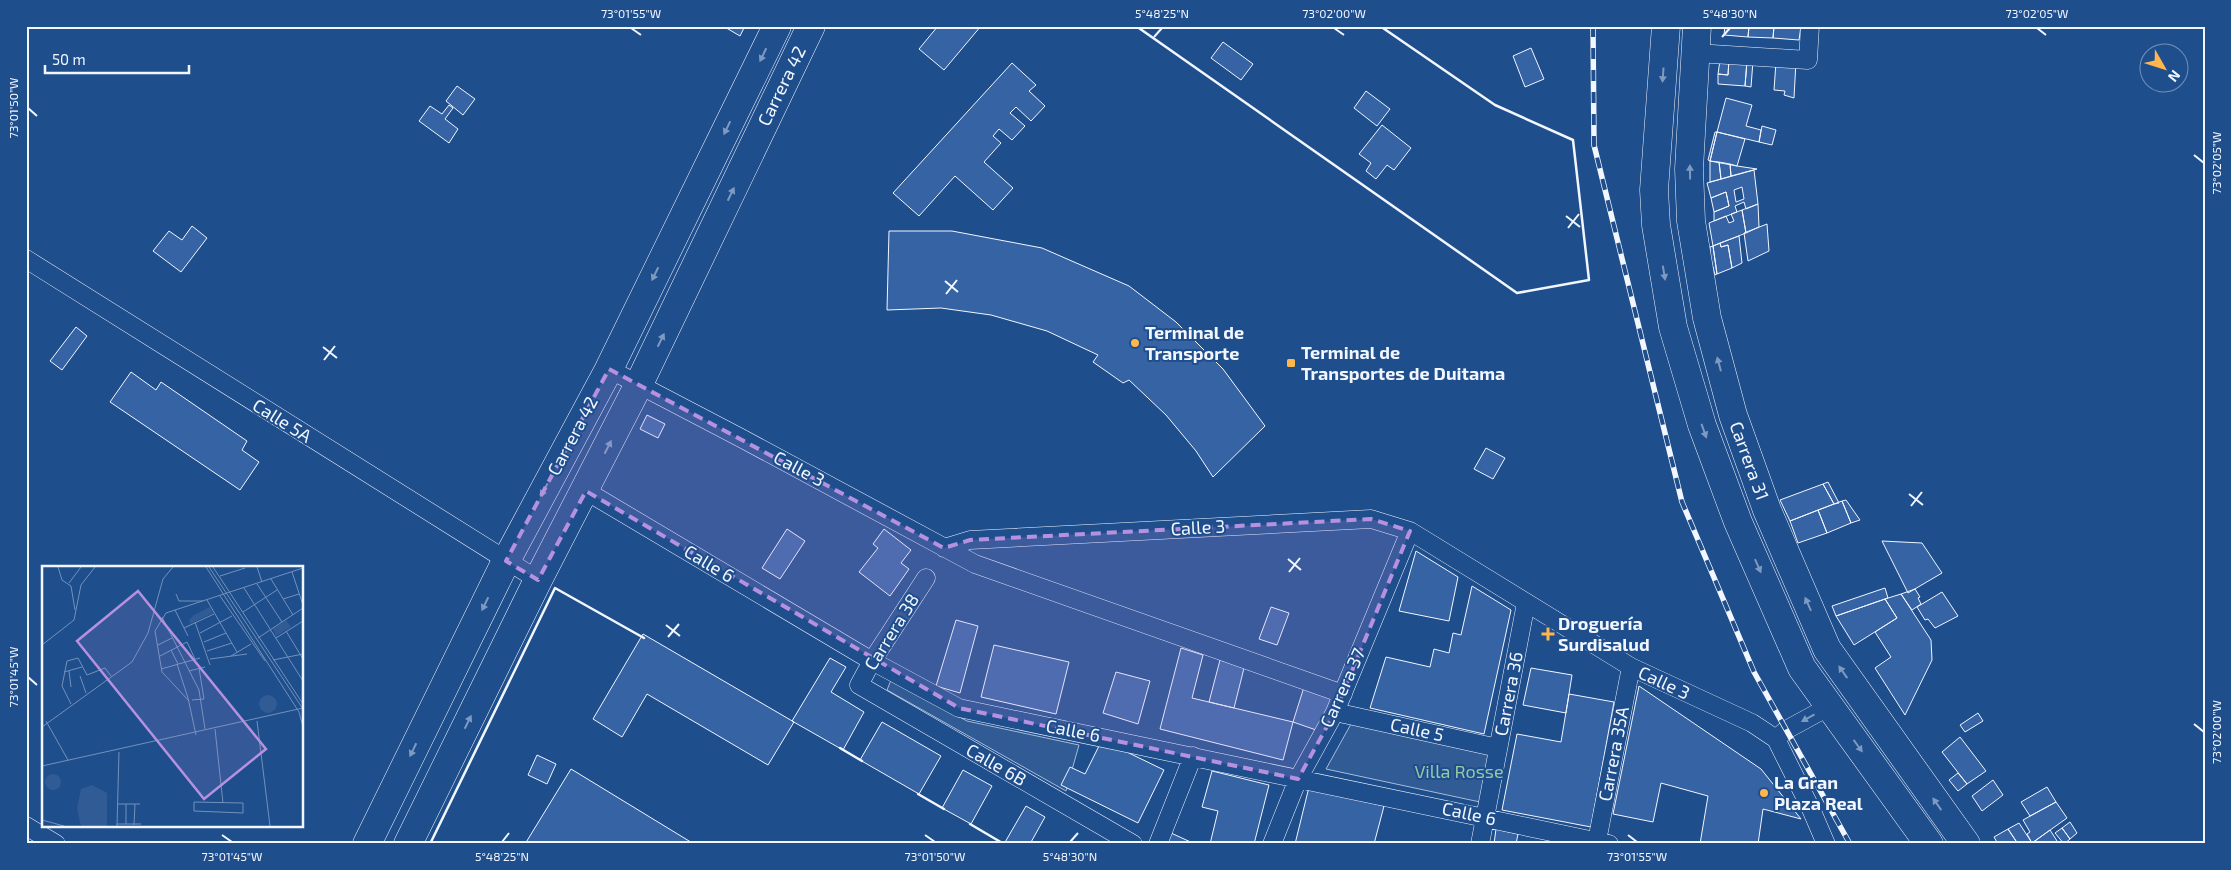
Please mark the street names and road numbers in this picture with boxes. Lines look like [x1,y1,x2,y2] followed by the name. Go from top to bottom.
[752,42,810,129] street label: Carrera 42
[542,392,602,479] street label: Carrera 42
[249,394,317,447] street label: Calle 5A
[1726,418,1774,503] street label: Carrera 31
[770,446,829,491] street label: Calle 3
[1170,515,1226,539] street label: Calle 3
[680,540,739,587] street label: Calle 6
[859,589,923,674] street label: Carrera 38
[1315,645,1369,731] street label: Carrera 37
[1489,650,1527,738] street label: Carrera 36
[1635,661,1694,704] street label: Calle 3
[1593,704,1633,803] street label: Carrera 35A
[1388,713,1446,745] street label: Calle 5
[1044,714,1102,746] street label: Calle 6
[962,738,1031,790] street label: Calle 6B
[1440,797,1498,829] street label: Calle 6

